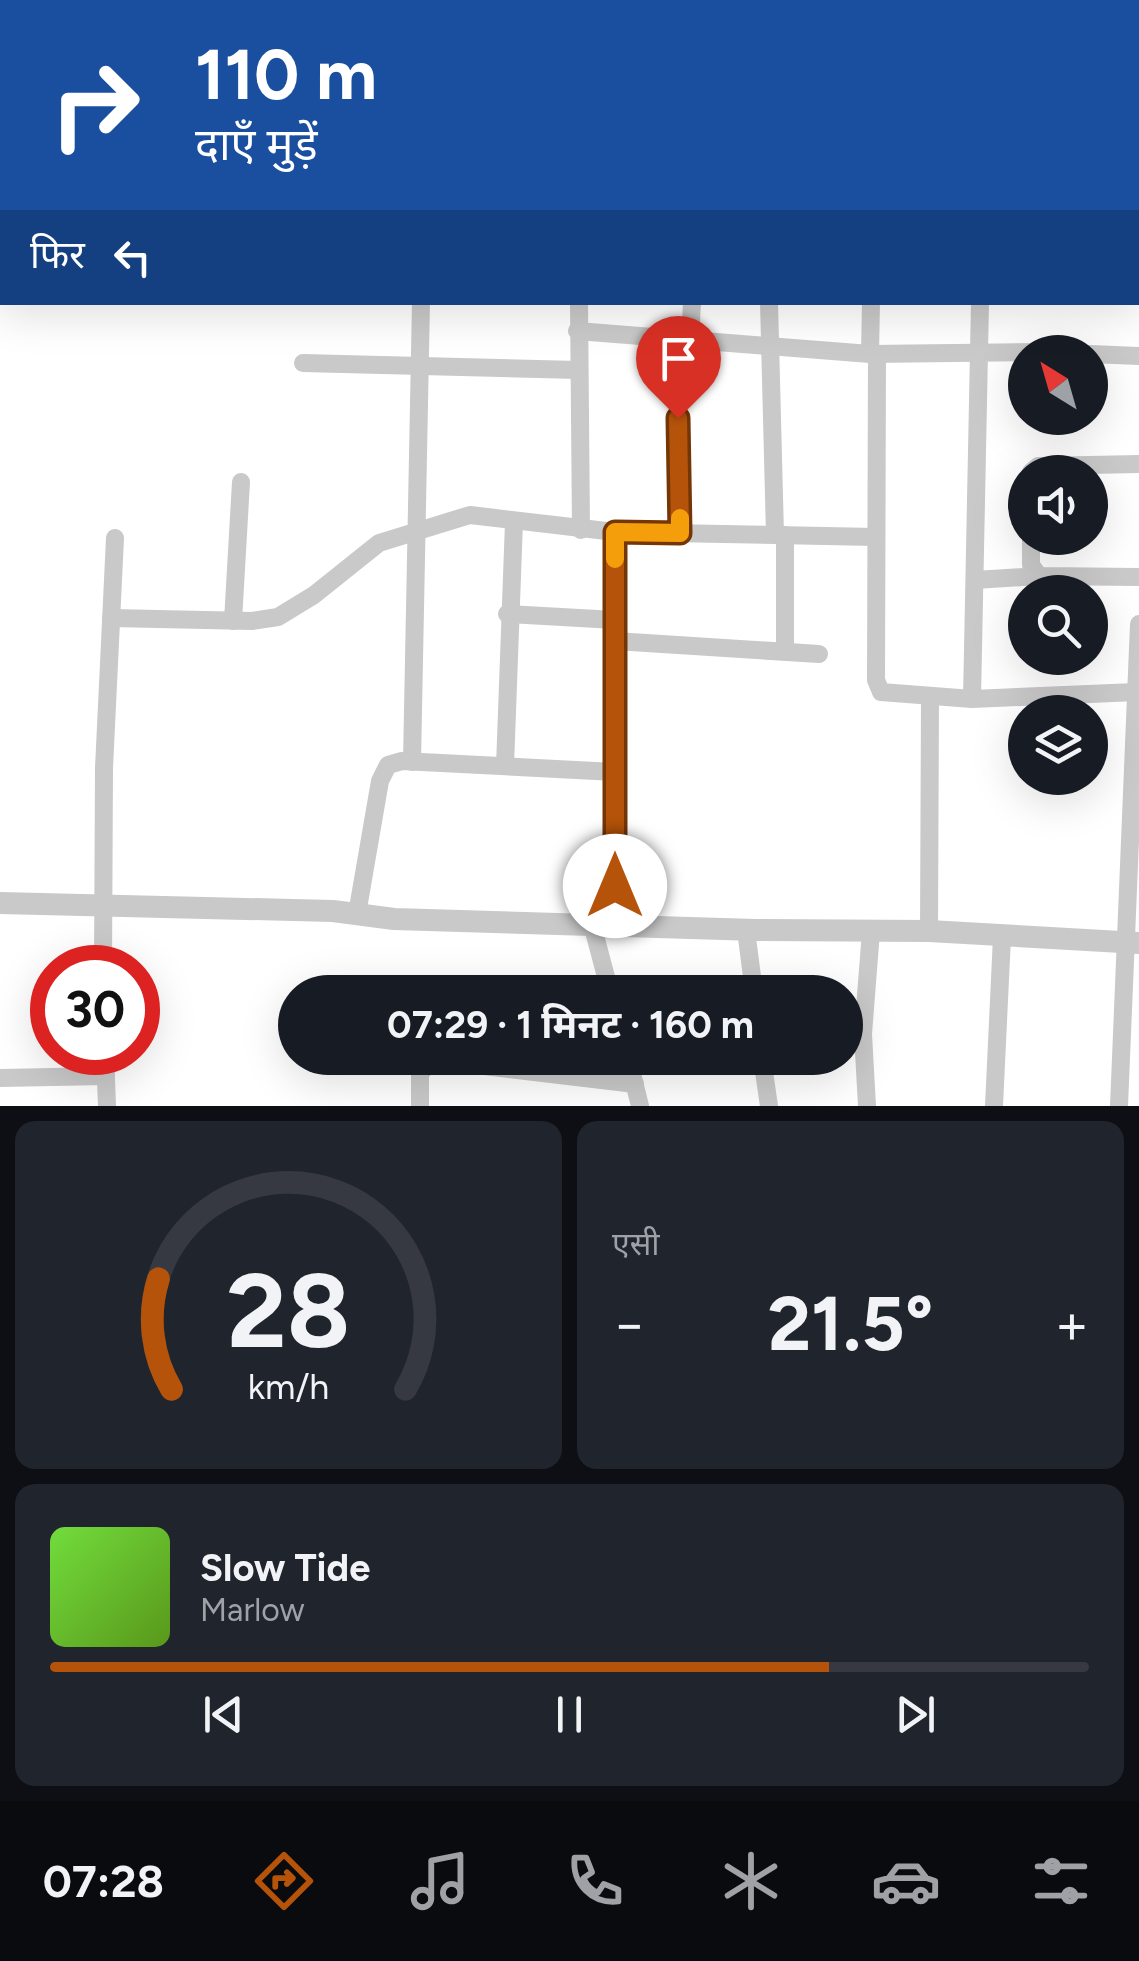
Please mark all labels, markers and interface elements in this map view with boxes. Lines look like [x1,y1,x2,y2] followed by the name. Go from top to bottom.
[195,32,377,117] text: 110 m
[30,40,160,170] icon: right
[195,117,318,171] text: दाएँ मुड़ें
[105,230,160,285] icon: left
[30,232,85,278] text: फिर
[636,316,721,419] pin
[651,331,706,386] icon: arrive
[1008,335,1108,435] north arrow
[1008,335,1108,795] map controls
[1008,455,1108,555] button: sound
[1008,575,1108,675] button: search
[1008,695,1108,795] button: layers
[563,834,667,938] position arrow
[30,945,160,1075] speed limit sign: 30
[387,1002,754,1048] text: 07:29 · 1 मिनट · 160 m
[612,1225,660,1263] text: एसी
[227,1248,350,1373] text: 28
[768,1279,933,1369] text: 21.5°
[612,1291,646,1357] text: −
[1055,1291,1089,1357] text: +
[248,1365,329,1408] text: km/h
[200,1545,370,1591] text: Slow Tide
[200,1591,304,1629] text: Marlow
[196,1687,251,1742] icon: previous
[542,1687,597,1742] icon: pause
[888,1687,943,1742] icon: next
[249,1846,319,1916] icon: directions
[405,1846,475,1916] icon: music
[560,1846,630,1916] icon: phone
[716,1846,786,1916] icon: climate
[871,1846,941,1916] icon: car
[1026,1846,1096,1916] icon: filters
[43,1854,164,1908] text: 07:28

